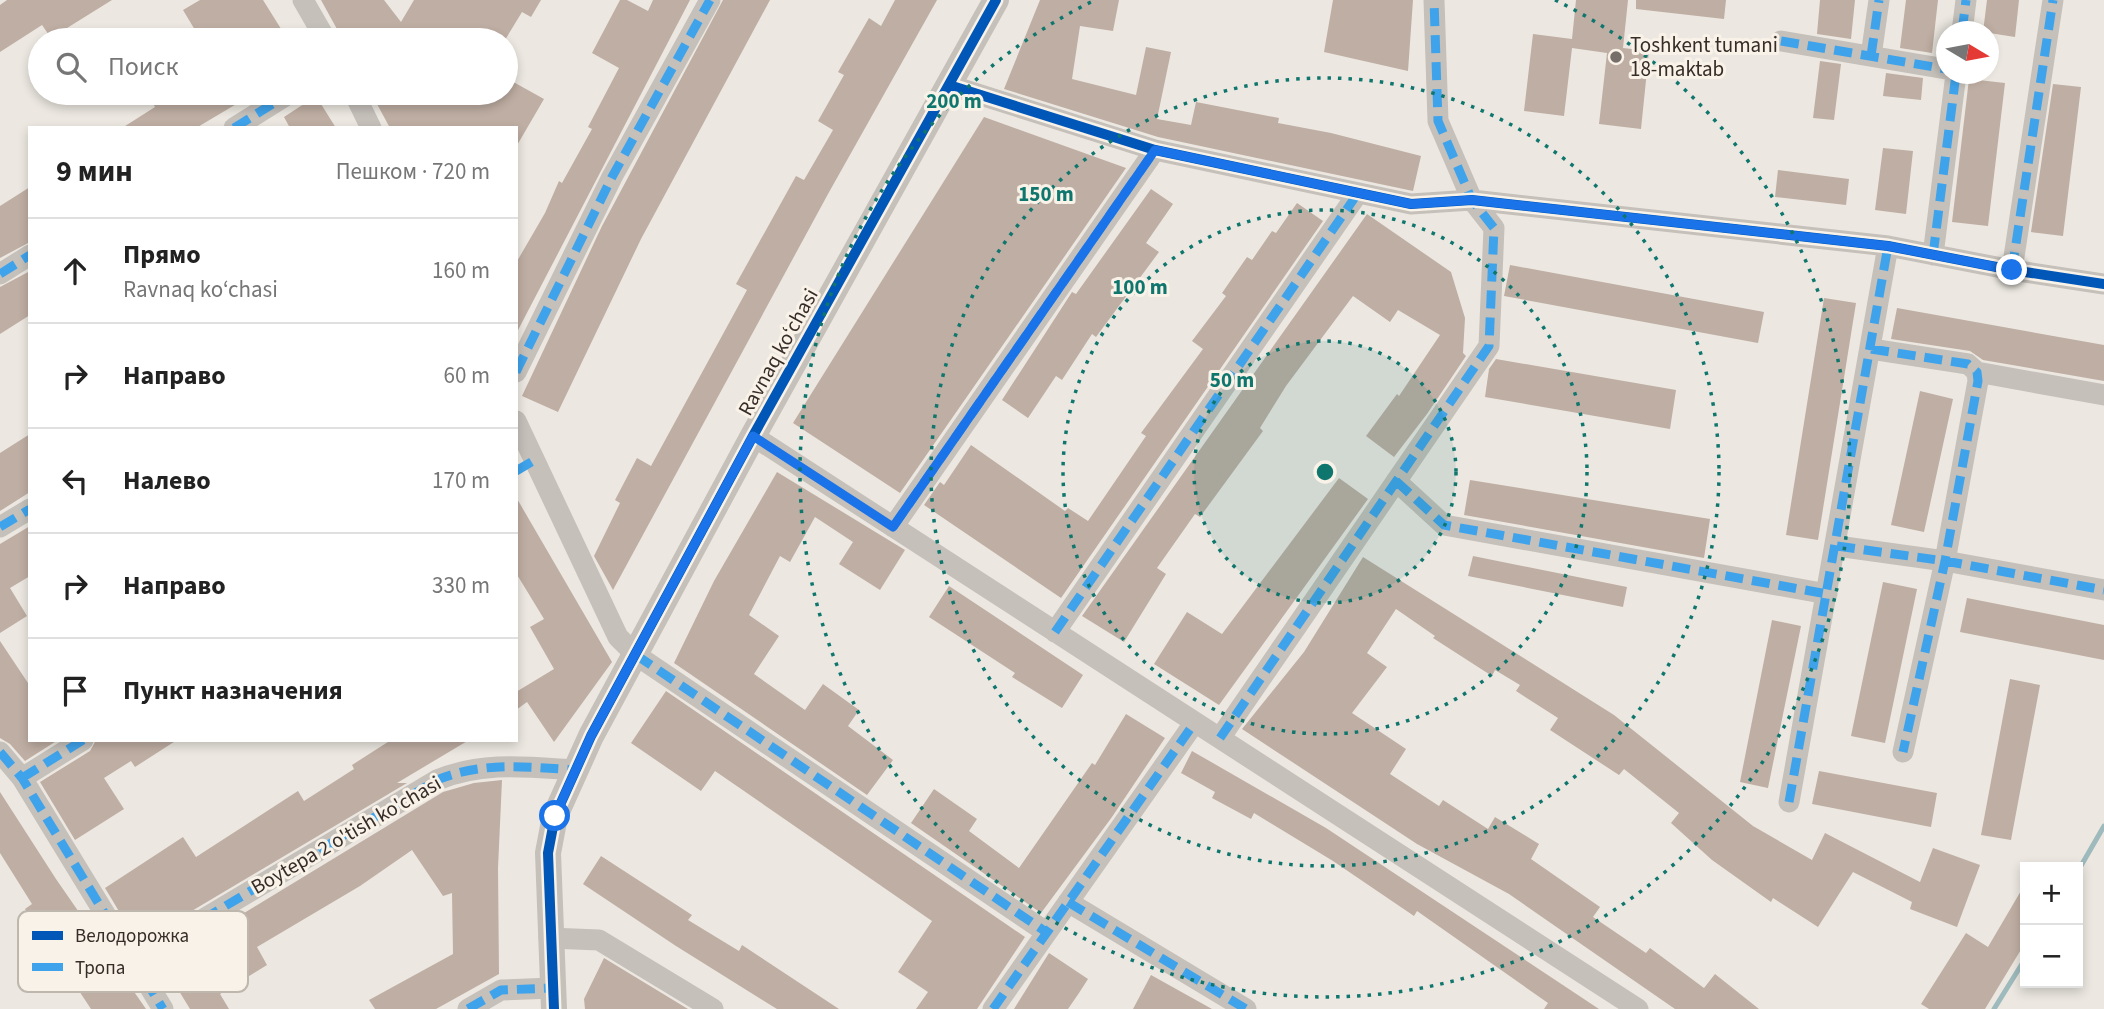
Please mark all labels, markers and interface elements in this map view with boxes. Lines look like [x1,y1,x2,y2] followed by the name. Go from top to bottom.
[1936,21,1999,84] north arrow
[28,28,518,105] search box
[1630,30,1778,84] place label: Toshkent tumani 18-maktab
[52,48,90,86] icon: search
[108,48,178,85] text: Поиск
[1608,49,1624,65] marker: Toshkent tumani 18-maktab
[926,86,982,116] text: 200 m
[56,150,133,193] text: 9 мин
[336,155,490,188] text: Пешком · 720 m
[1018,179,1074,209] text: 150 m
[123,236,201,273] text: Прямо
[56,252,94,290] icon: ahead
[432,254,490,287] text: 160 m
[1996,254,2027,285] route end
[1112,272,1168,302] text: 100 m
[123,273,278,306] text: Ravnaq ko‘chasi
[731,283,825,421] street label: Ravnaq ko‘chasi
[56,357,94,395] icon: right
[123,357,226,394] text: Направо
[443,359,490,392] text: 60 m
[1210,365,1254,395] text: 50 m
[1313,460,1337,484] centre of rings
[56,462,94,500] icon: left
[123,462,211,499] text: Налево
[432,464,490,497] text: 170 m
[56,567,94,605] icon: right
[123,567,226,604] text: Направо
[432,569,490,602] text: 330 m
[56,672,94,710] icon: arrive
[123,672,343,709] text: Пункт назначения
[245,768,447,902] street label: Boytepa 2 o'tish ko'chasi
[539,800,570,831] route start
[2020,862,2083,988] map controls
[2020,862,2083,925] button: +
[18,911,248,992] legend
[75,923,189,950] text: Велодорожка
[2020,925,2083,988] button: −
[75,955,125,982] text: Тропа

